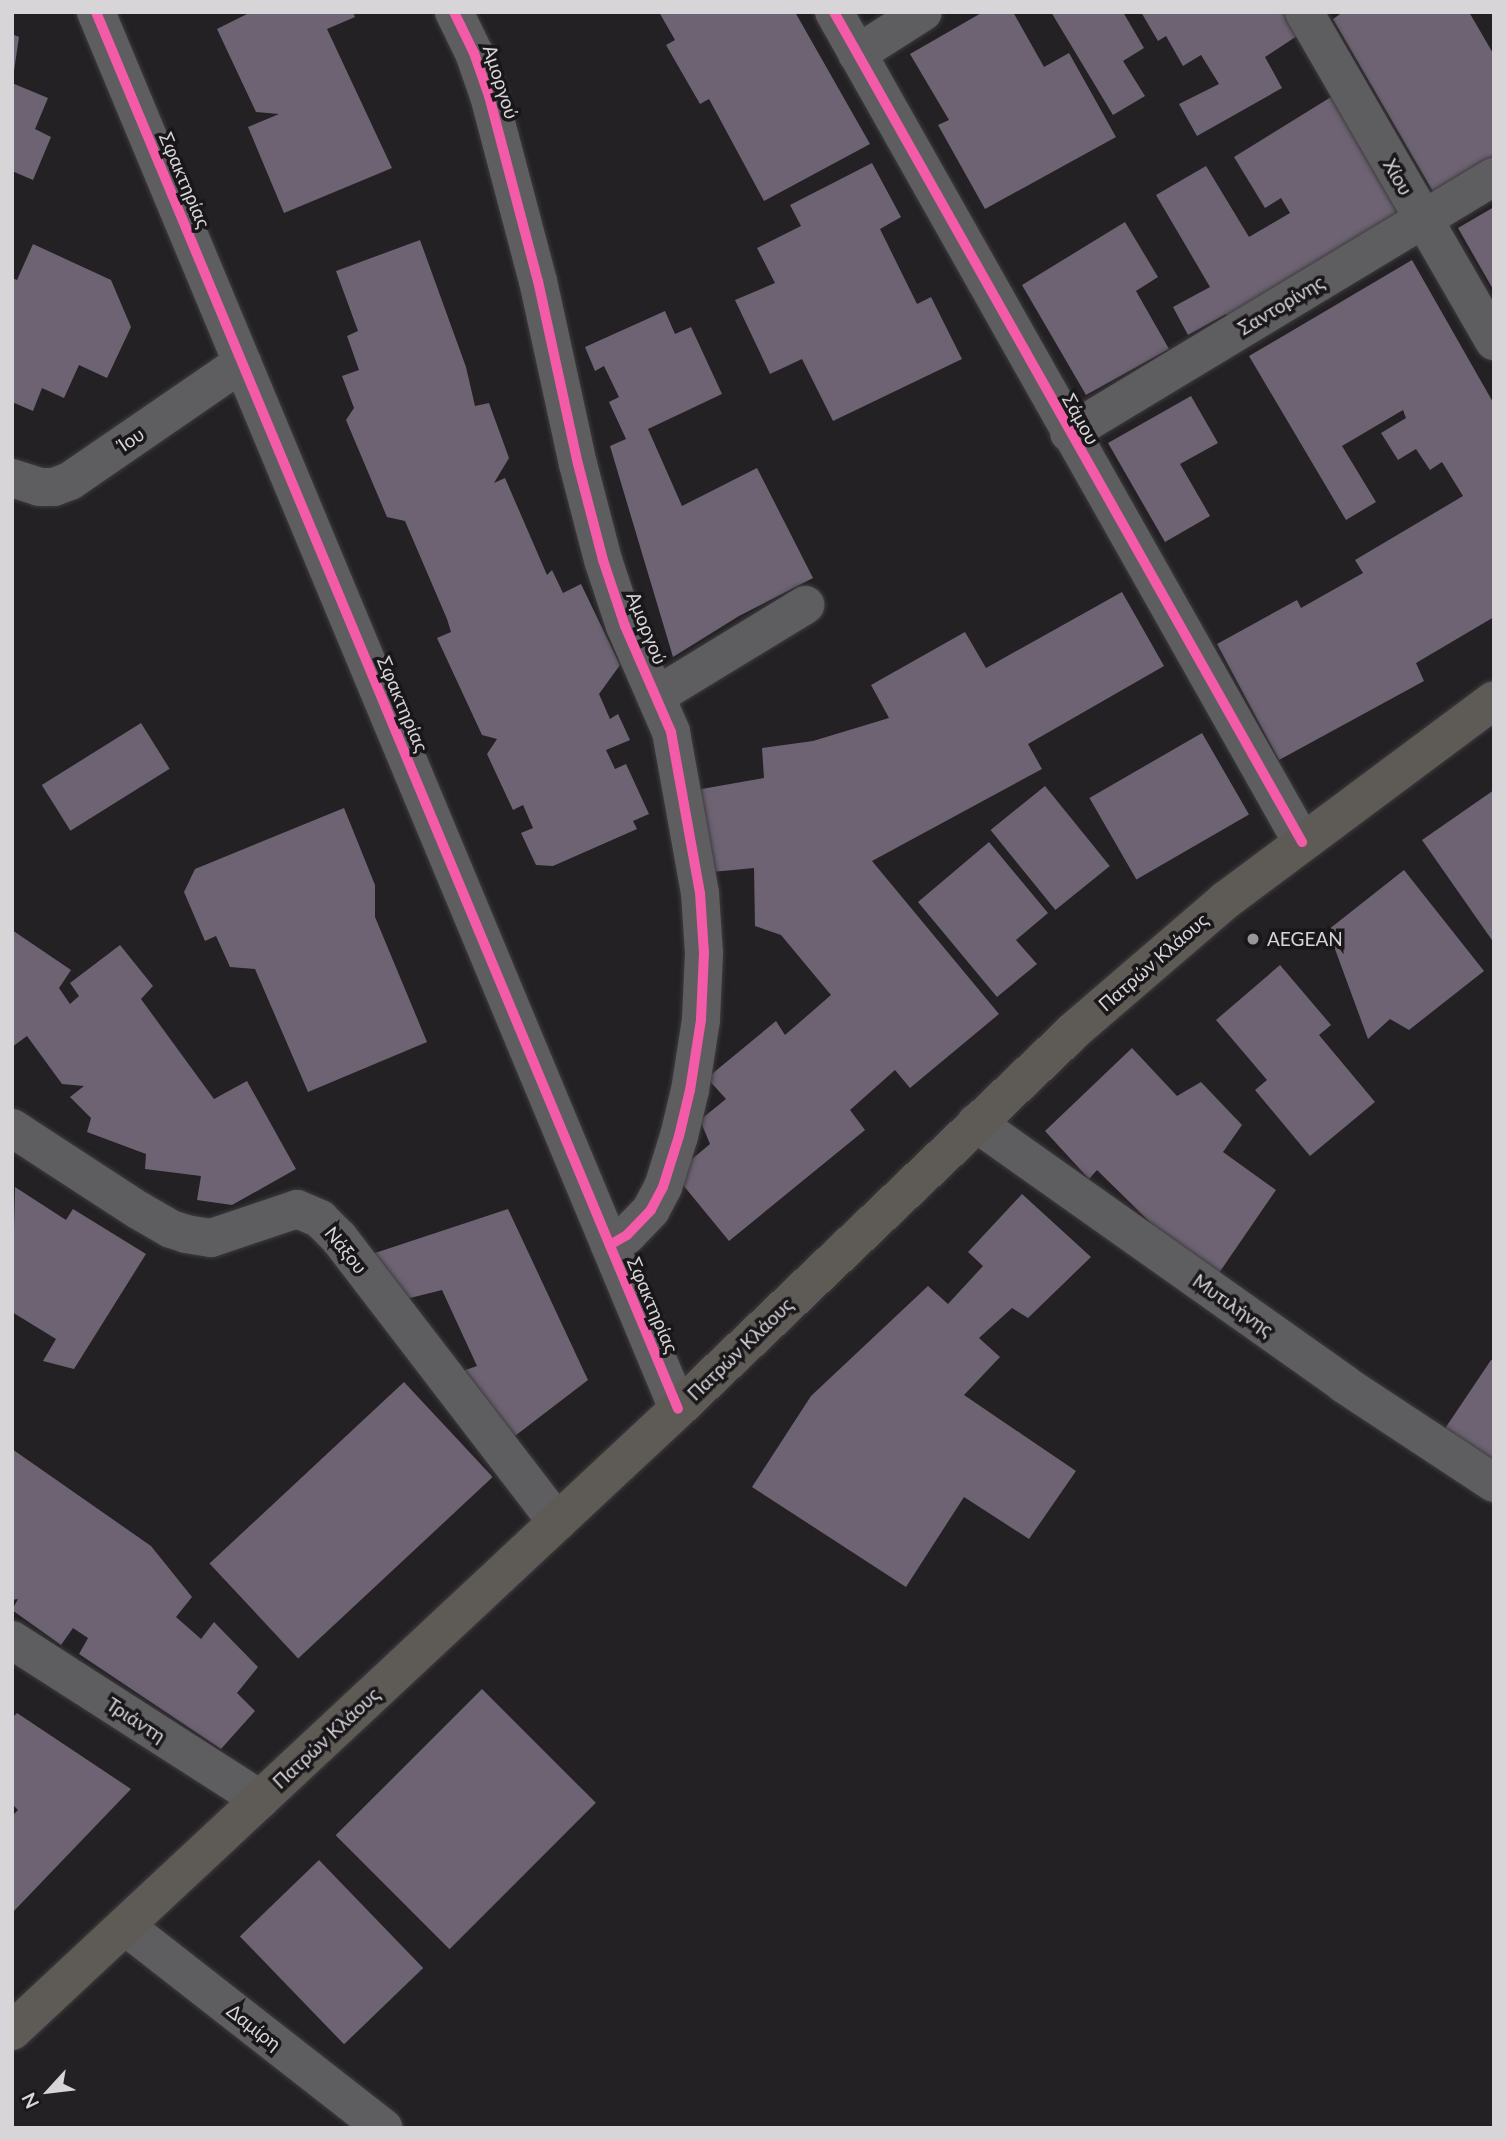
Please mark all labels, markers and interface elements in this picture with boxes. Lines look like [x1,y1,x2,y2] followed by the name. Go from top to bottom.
[478,42,524,122] street label: Αμοργού
[155,129,215,231] street label: Σφακτηρίας
[1379,155,1417,199] street label: Χίου
[1234,270,1328,340] street label: Σαντορίνης
[1058,389,1104,449] street label: Σάμου
[114,422,148,456] street label: Ίου
[622,588,672,668] street label: Αμοργού
[373,653,433,755] street label: Σφακτηρίας
[1094,908,1212,1016] street label: Πατρών Κλάους
[1267,928,1343,950] place label: AEGEAN
[1245,931,1261,947] marker: AEGEAN
[320,1222,372,1278] street label: Νάξου
[623,1254,683,1356] street label: Σφακτηρίας
[1189,1269,1277,1341] street label: Μυτιλήνης
[683,1293,797,1405] street label: Πατρών Κλάους
[268,1683,384,1793] street label: Πατρών Κλάους
[102,1693,170,1747] street label: Τριάντη
[223,1999,285,2055] street label: Δαμίρη
[14,2056,84,2126] north arrow
[16,2089,43,2113] text: N

